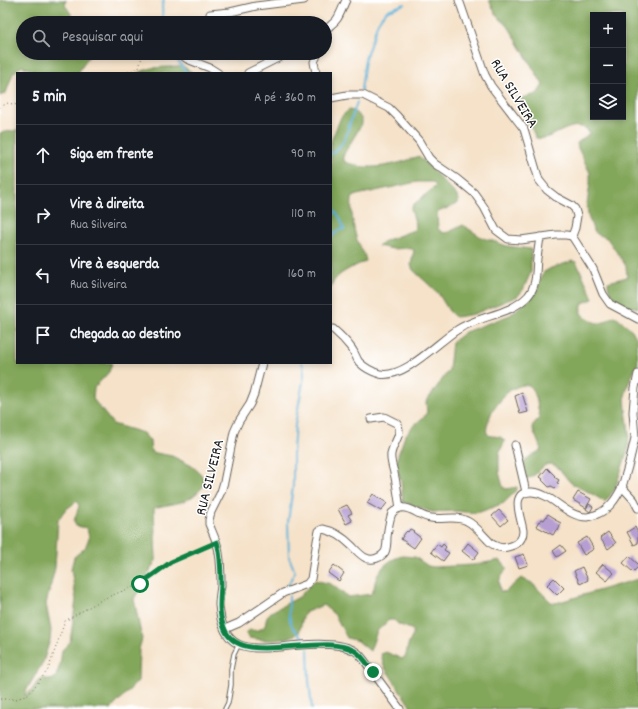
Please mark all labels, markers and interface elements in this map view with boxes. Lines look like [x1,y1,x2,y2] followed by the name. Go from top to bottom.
[590,12,626,120] map controls
[590,12,626,48] button: +
[16,16,332,60] search box
[30,27,52,49] icon: search
[62,27,143,49] text: Pesquisar aqui
[590,48,626,84] button: −
[484,55,543,133] street label: RUA SILVEIRA
[590,84,626,120] button: layers
[32,86,66,110] text: 5 min
[254,89,316,108] text: A pé · 360 m
[32,144,54,166] icon: ahead
[70,144,153,166] text: Siga em frente
[291,145,316,164] text: 90 m
[70,194,144,216] text: Vire à direita
[32,204,54,226] icon: right
[291,205,316,224] text: 110 m
[70,216,127,235] text: Rua Silveira
[70,254,159,276] text: Vire à esquerda
[32,264,54,286] icon: left
[288,265,316,284] text: 160 m
[70,276,127,295] text: Rua Silveira
[32,324,54,346] icon: arrive
[70,324,181,346] text: Chegada ao destino
[191,437,231,518] street label: RUA SILVEIRA
[131,575,149,593] route start
[364,663,382,681] route end

